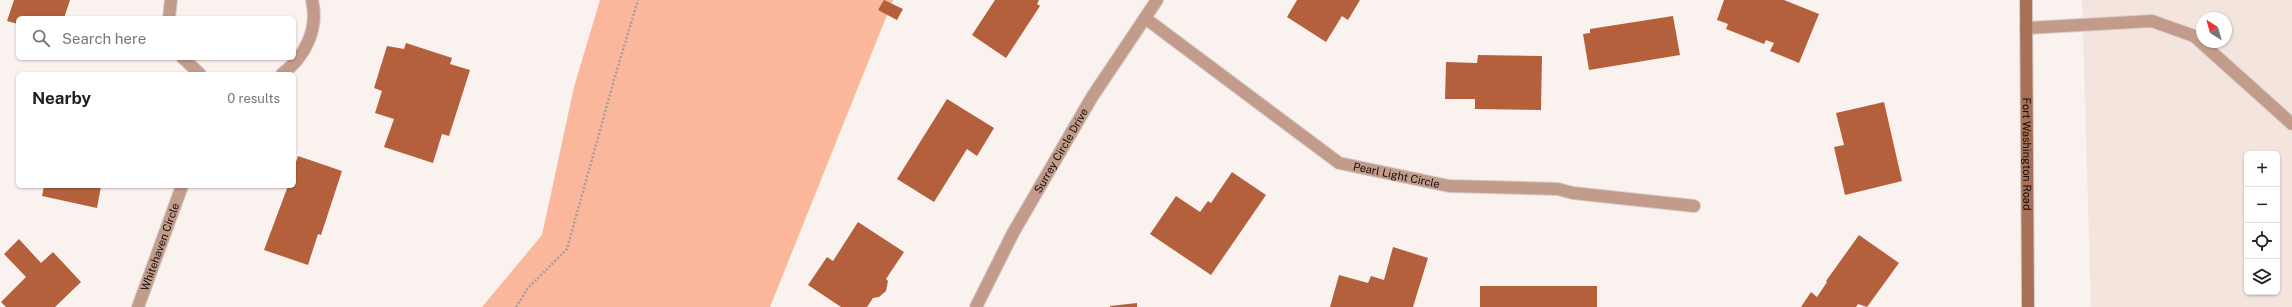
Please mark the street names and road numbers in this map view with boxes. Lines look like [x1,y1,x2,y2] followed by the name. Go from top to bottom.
[2021,97,2033,211] street label: Fort Washington Road
[1032,106,1090,195] street label: Surrey Circle Drive
[1352,160,1441,190] street label: Pearl Light Circle
[138,201,181,292] street label: Whitehaven Circle

